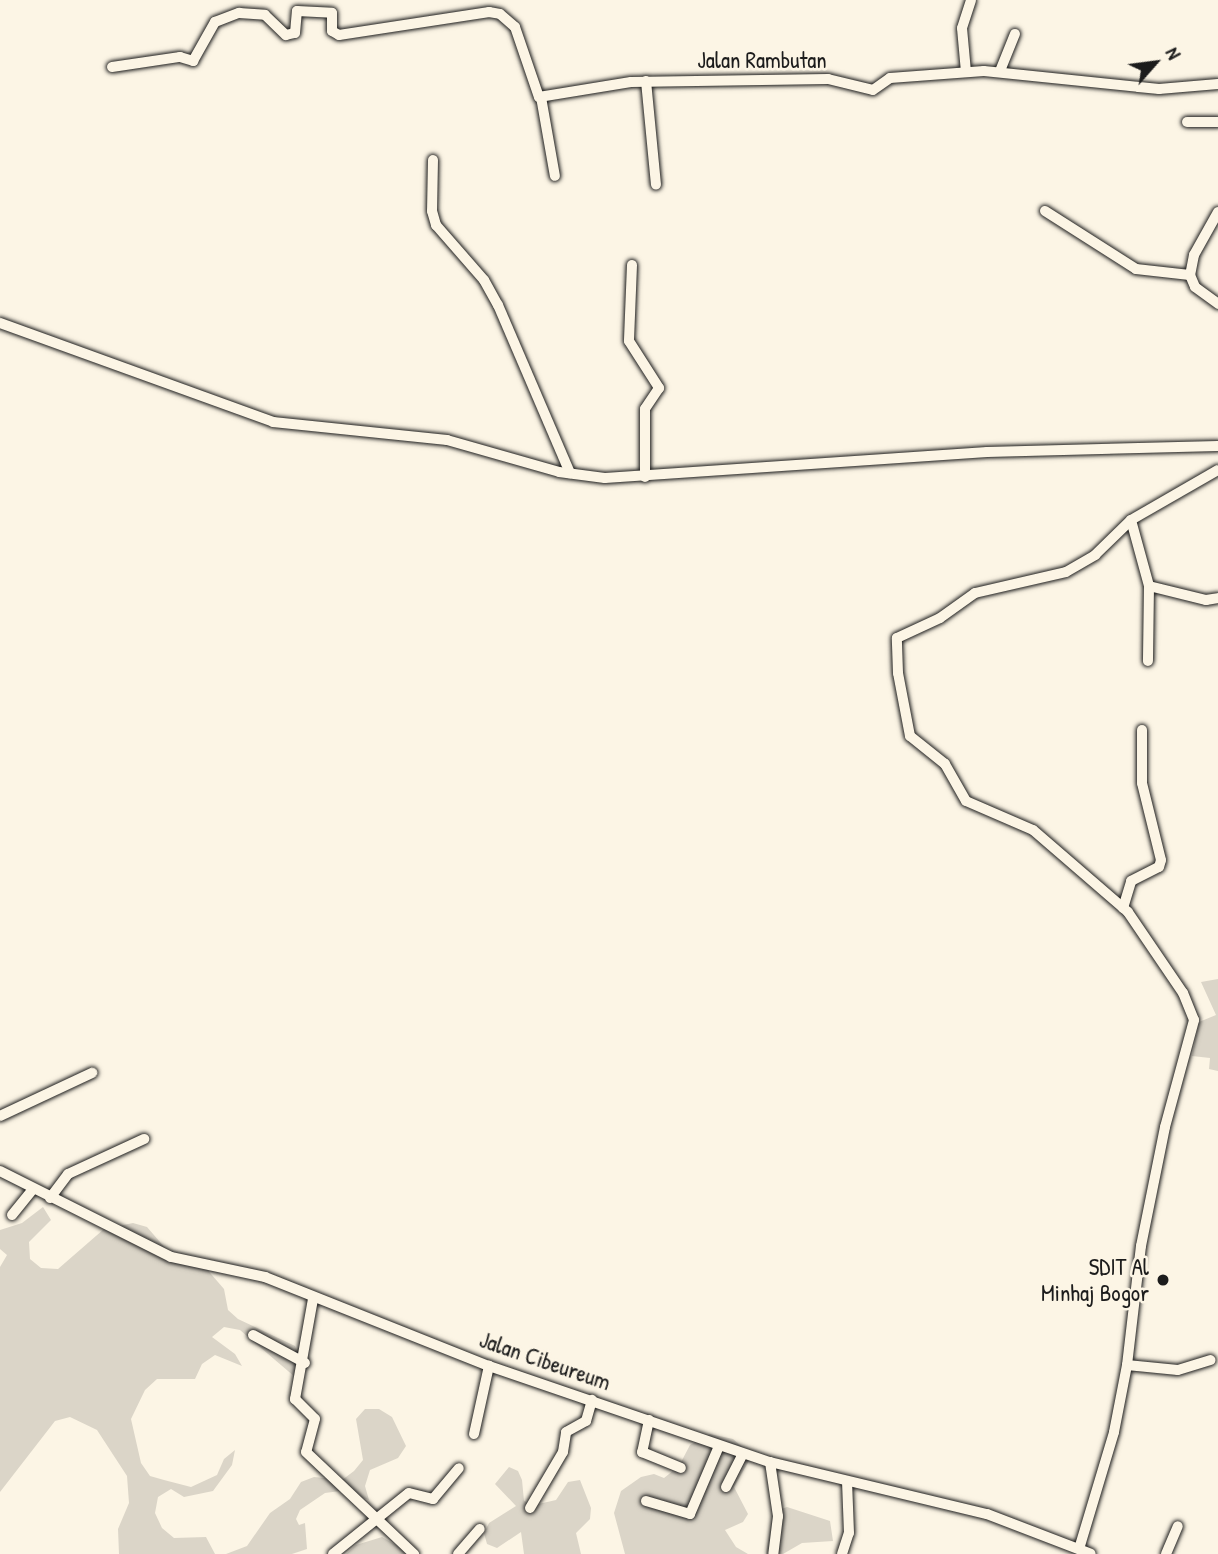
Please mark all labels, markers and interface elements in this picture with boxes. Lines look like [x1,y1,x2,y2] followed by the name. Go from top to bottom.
[1120,28,1190,98] north arrow
[1160,43,1187,64] text: N
[697,46,827,74] street label: Jalan Rambutan
[1041,1253,1149,1307] place label: SDIT Al Minhaj Bogor
[1155,1272,1171,1288] marker: SDIT Al Minhaj Bogor
[476,1326,614,1396] street label: Jalan Cibeureum

